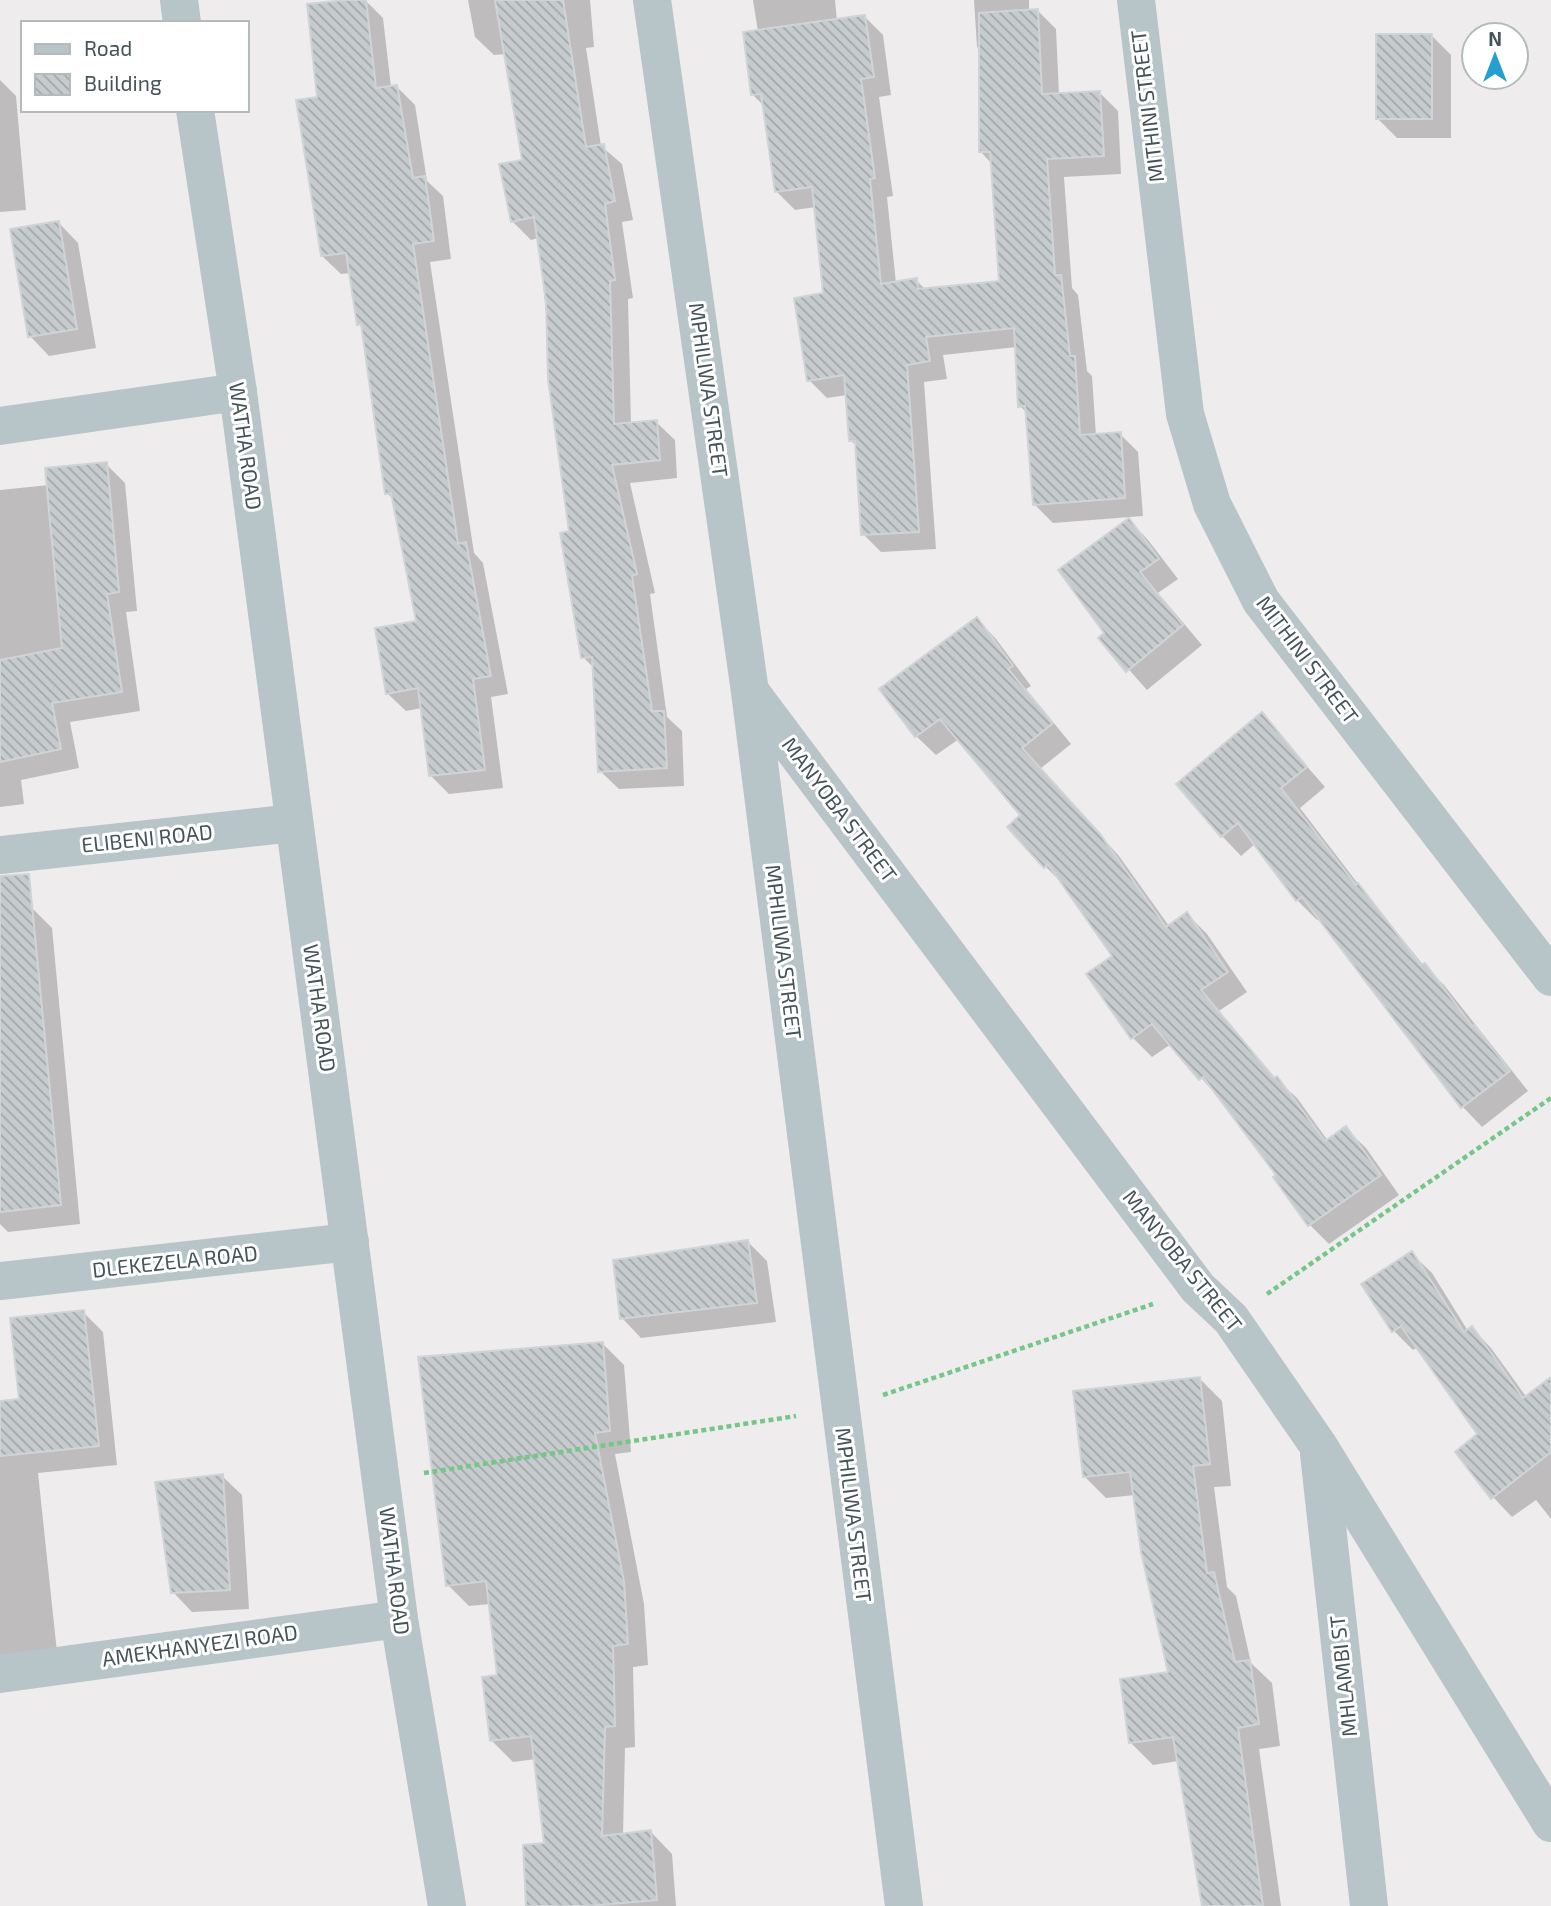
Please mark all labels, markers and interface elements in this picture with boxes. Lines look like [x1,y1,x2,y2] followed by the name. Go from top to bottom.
[21,21,248,112] legend
[1460,21,1530,91] north arrow
[1488,27,1502,50] text: N
[1125,29,1168,184] street label: MITHINI STREET
[84,35,132,60] text: Road
[84,70,162,95] text: Building
[685,301,734,479] street label: MPHILIWA STREET
[225,380,268,511] street label: WATHA ROAD
[1252,590,1364,728] street label: MITHINI STREET
[778,732,903,886] street label: MANYOBA STREET
[80,818,214,857] street label: ELIBENI ROAD
[761,863,808,1041] street label: MPHILIWA STREET
[299,942,342,1073] street label: WATHA ROAD
[1118,1184,1248,1336] street label: MANYOBA STREET
[91,1239,259,1282] street label: DLEKEZELA ROAD
[831,1426,878,1604] street label: MPHILIWA STREET
[375,1505,416,1636] street label: WATHA ROAD
[1324,1614,1361,1738] street label: MHLAMBI ST
[100,1618,299,1671] street label: AMEKHANYEZI ROAD

